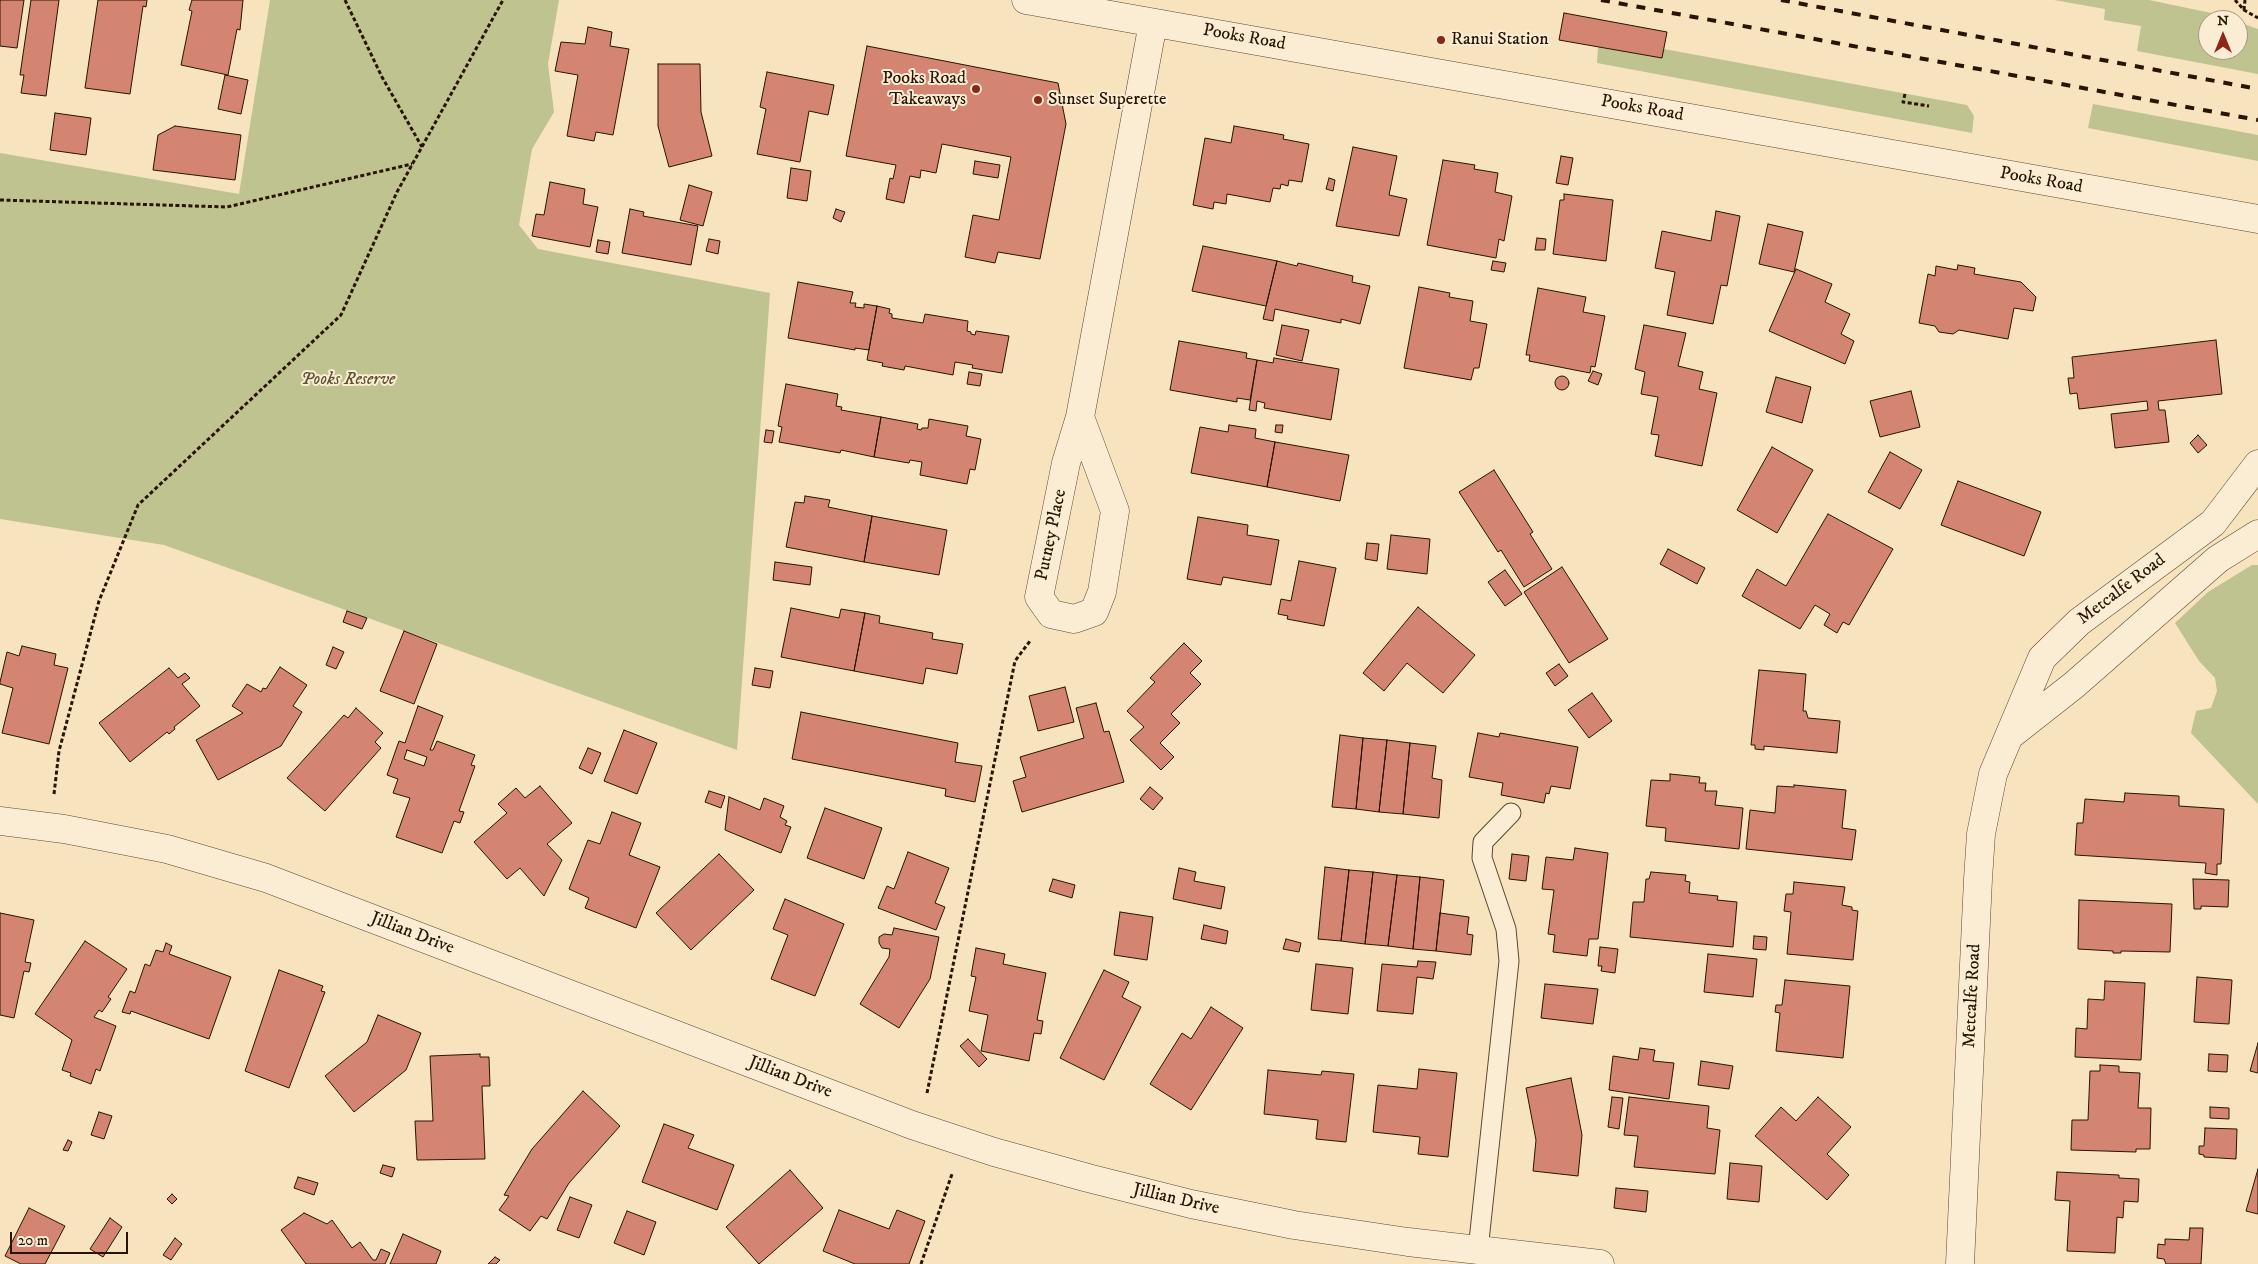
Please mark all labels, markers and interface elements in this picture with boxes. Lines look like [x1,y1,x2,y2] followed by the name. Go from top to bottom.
[2198,10,2248,60] north arrow
[2217,12,2229,30] text: N
[1201,20,1287,56] street label: Pooks Road
[1451,29,1549,51] place label: Ranui Station
[1435,34,1447,46] marker: Ranui Station
[882,68,966,110] place label: Pooks Road Takeaways
[970,83,982,95] marker: Pooks Road Takeaways
[1048,89,1166,111] place label: Sunset Superette
[1599,91,1685,127] street label: Pooks Road
[1032,94,1044,106] marker: Sunset Superette
[1998,163,2084,199] street label: Pooks Road
[301,369,395,391] park label: Pooks Reserve
[1032,487,1072,583] street label: Putney Place
[2074,550,2170,630] street label: Metcalfe Road
[367,908,457,960] street label: Jillian Drive
[1959,943,1987,1049] street label: Metcalfe Road
[745,1052,835,1104] street label: Jillian Drive
[1131,1180,1221,1220] street label: Jillian Drive
[12,1222,130,1254] scale bar
[18,1231,48,1250] text: 20 m

